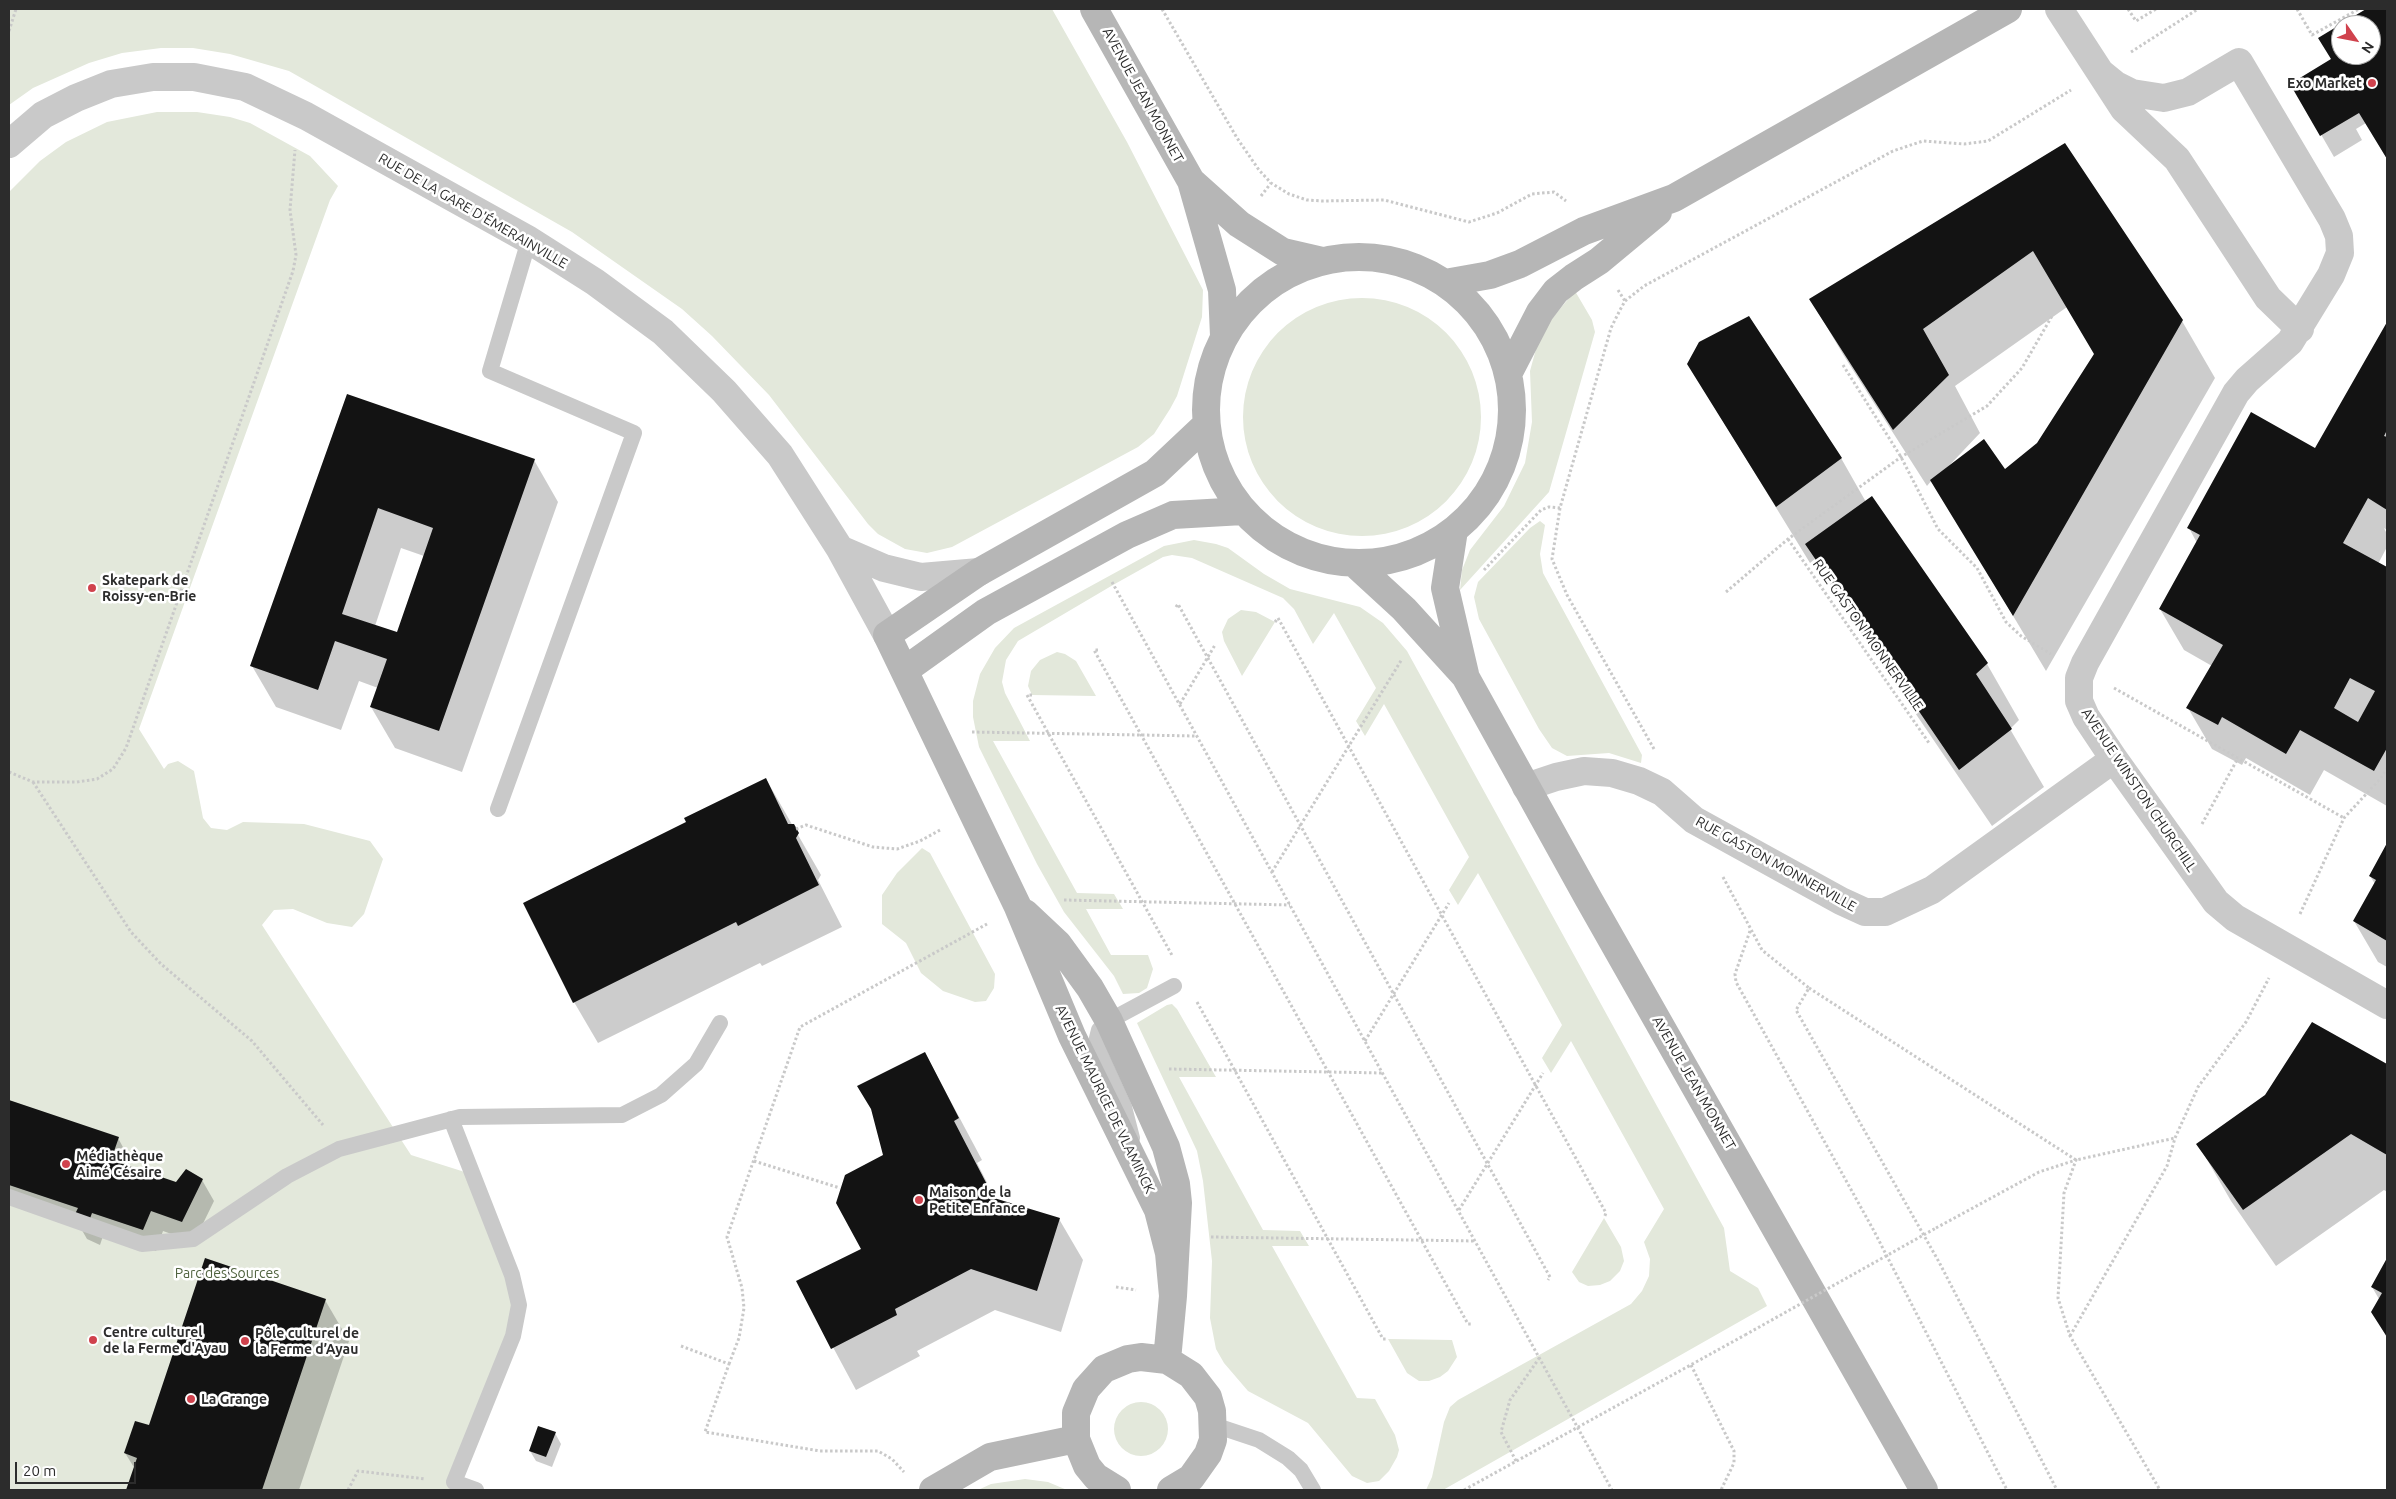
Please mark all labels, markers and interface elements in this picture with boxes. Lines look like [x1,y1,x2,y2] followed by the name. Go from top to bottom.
[2331,15,2381,65] north arrow
[1099,25,1187,165] street label: AVENUE JEAN MONNET
[2358,39,2377,56] text: N
[2287,75,2362,91] place label: Exo Market
[2366,77,2378,89] marker: Exo Market
[375,150,571,272] street label: RUE DE LA GARE D'ÉMERAINVILLE
[1809,556,1927,714] street label: RUE GASTON MONNERVILLE
[102,572,196,604] place label: Skatepark de Roissy-en-Brie
[86,582,98,594] marker: Skatepark de Roissy-en-Brie
[2078,705,2200,875] street label: AVENUE WINSTON CHURCHILL
[1693,813,1859,915] street label: RUE GASTON MONNERVILLE
[1052,1002,1158,1196] street label: AVENUE MAURICE DE VLAMINCK
[1649,1013,1739,1153] street label: AVENUE JEAN MONNET
[76,1148,163,1180] place label: Médiathèque Aimé Césaire
[60,1158,72,1170] marker: Médiathèque Aimé Césaire
[929,1184,1025,1216] place label: Maison de la Petite Enfance
[913,1194,925,1206] marker: Maison de la Petite Enfance
[175,1265,279,1281] park label: Parc des Sources
[103,1324,227,1356] place label: Centre culturel de la Ferme d'Ayau
[255,1325,359,1358] place label: Pôle culturel de la Ferme d’Ayau
[87,1334,99,1346] marker: Centre culturel de la Ferme d'Ayau
[239,1335,251,1347] marker: Pôle culturel de la Ferme d’Ayau
[201,1391,267,1407] place label: La Grange
[185,1393,197,1405] marker: La Grange
[18,1452,139,1484] scale bar
[23,1462,56,1479] text: 20 m

